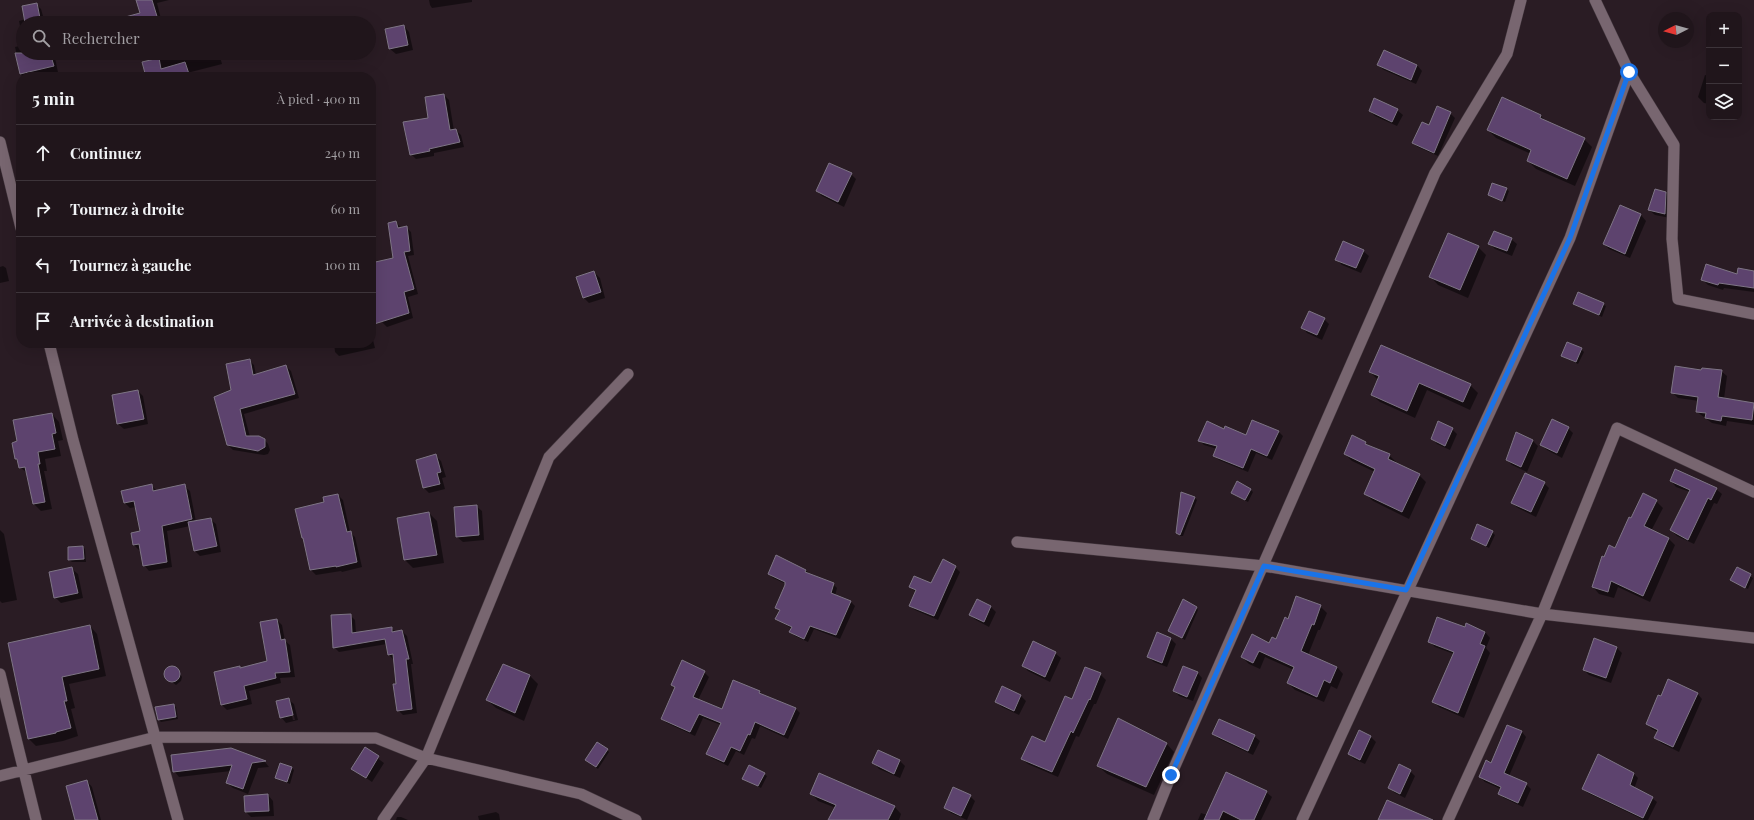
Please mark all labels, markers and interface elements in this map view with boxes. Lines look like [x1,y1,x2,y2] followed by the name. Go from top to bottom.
[1658,12,1694,48] north arrow
[1706,12,1742,120] map controls
[1706,12,1742,48] button: +
[16,16,376,60] search box
[30,27,52,49] icon: search
[62,28,140,48] text: Rechercher
[1706,48,1742,84] button: −
[1620,63,1638,81] route start
[1706,84,1742,120] button: layers
[32,87,75,109] text: 5 min
[277,90,360,107] text: À pied · 400 m
[32,142,54,164] icon: ahead
[70,143,141,163] text: Continuez
[325,144,360,161] text: 240 m
[32,198,54,220] icon: right
[70,199,184,219] text: Tournez à droite
[331,200,360,217] text: 60 m
[32,254,54,276] icon: left
[70,255,192,275] text: Tournez à gauche
[325,256,360,273] text: 100 m
[32,310,54,332] icon: arrive
[70,311,214,331] text: Arrivée à destination
[1162,766,1180,784] route end

